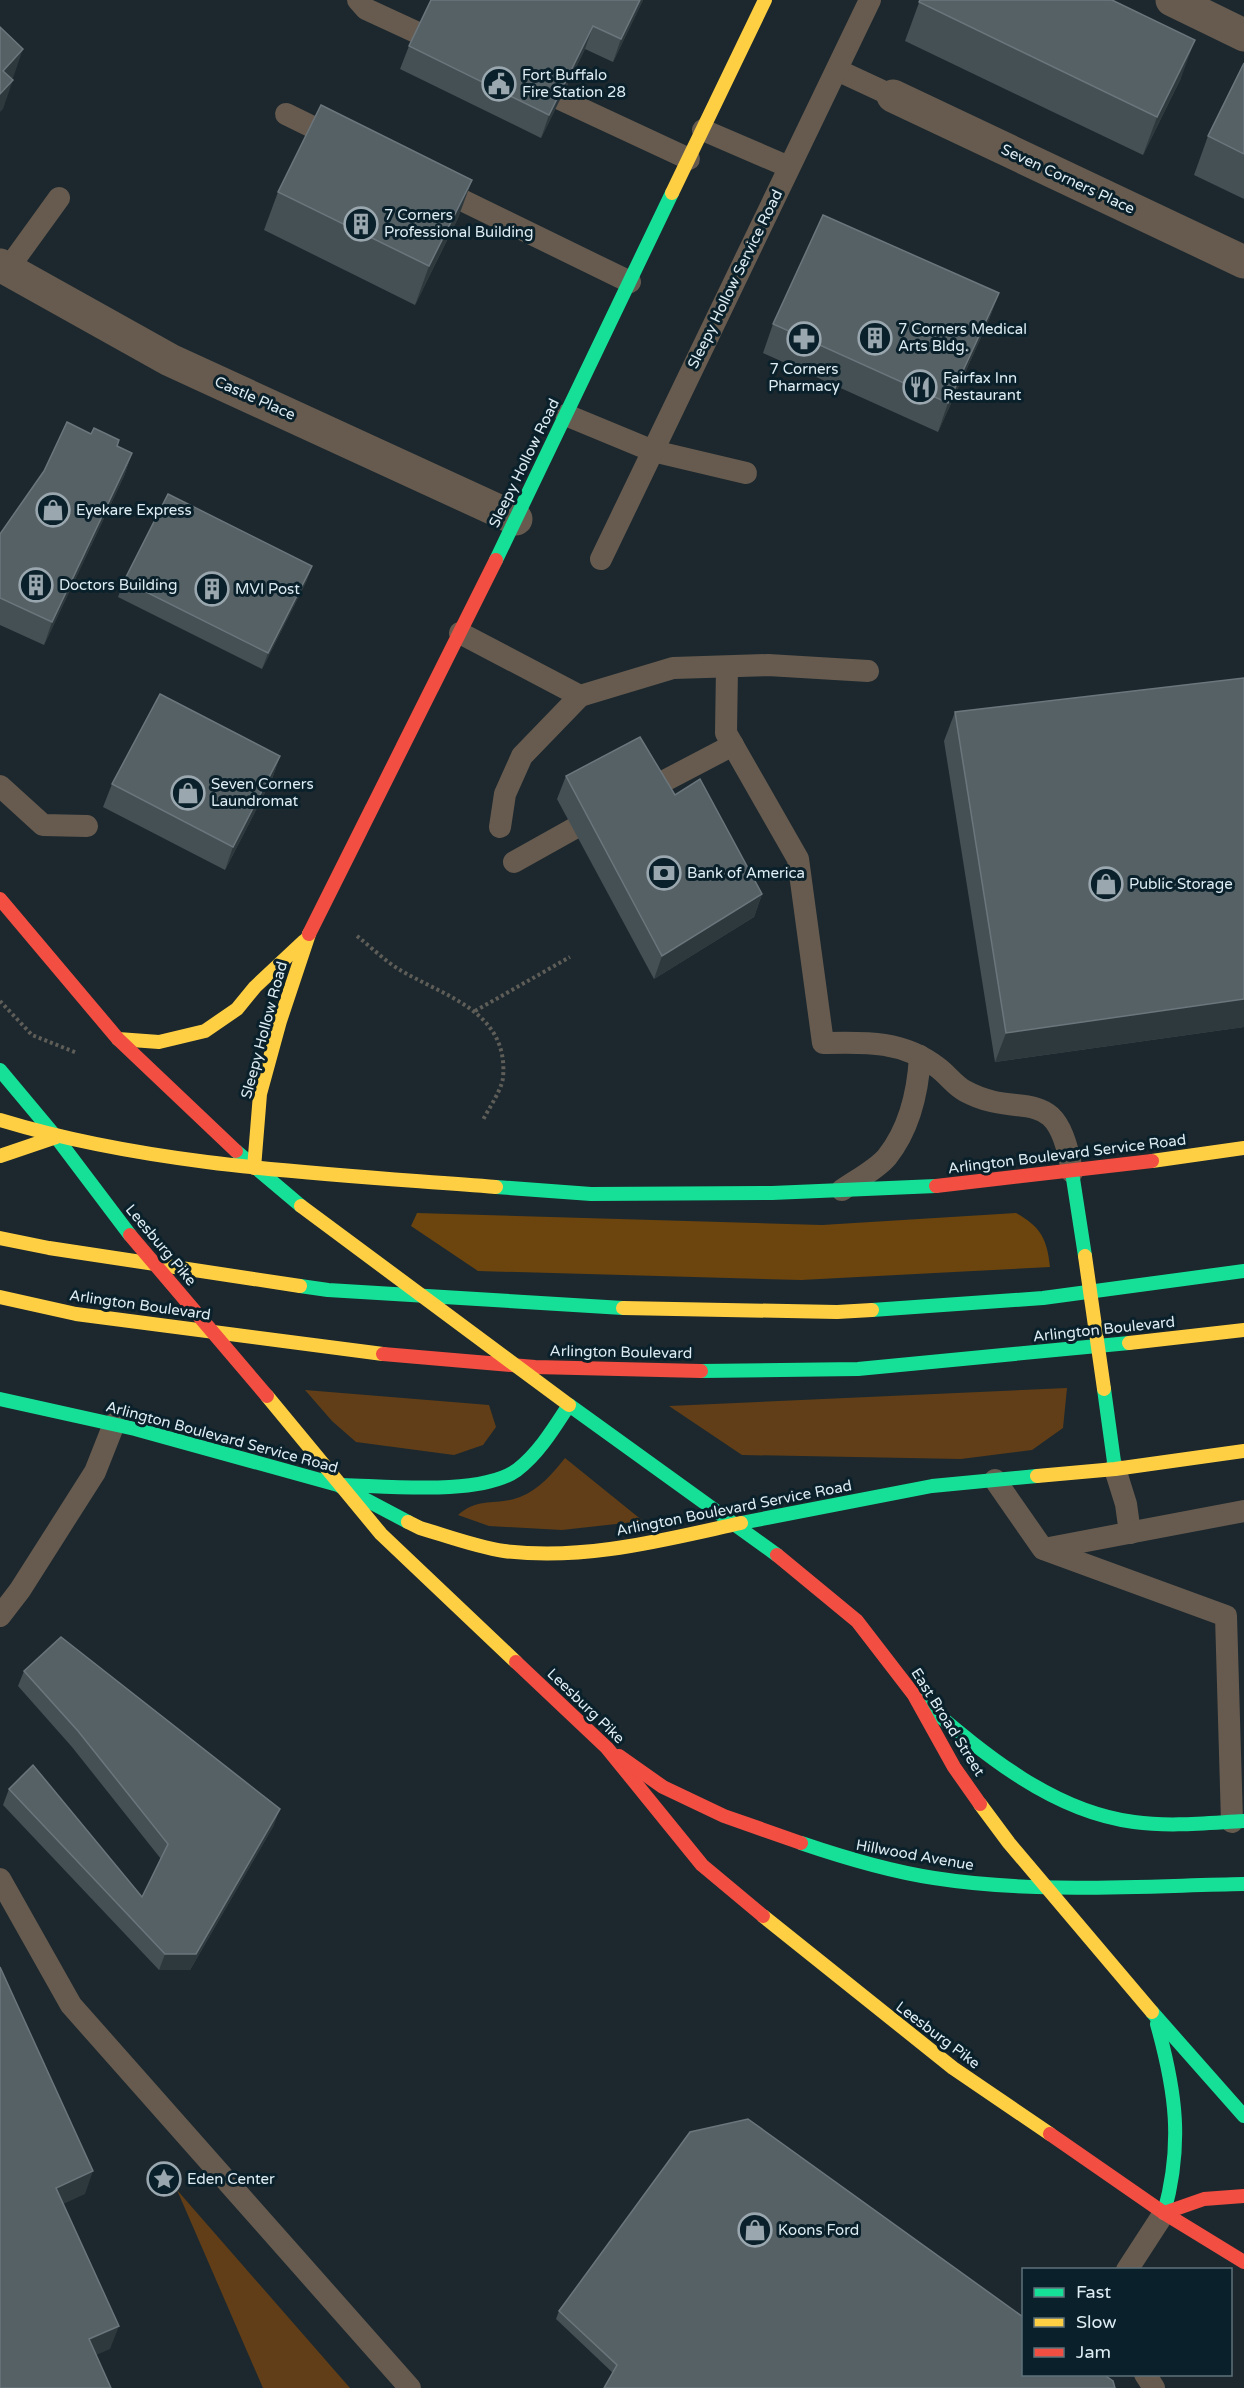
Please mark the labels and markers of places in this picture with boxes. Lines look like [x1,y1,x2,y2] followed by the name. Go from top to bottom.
[481,66,517,102] public building icon: Fort Buffalo Fire Station 28
[522,66,626,101] place label: Fort Buffalo Fire Station 28
[343,206,379,242] building icon: 7 Corners Professional Building
[384,206,533,241] place label: 7 Corners Professional Building
[857,320,893,356] building icon: 7 Corners Medical Arts Bldg.
[898,320,1027,355] place label: 7 Corners Medical Arts Bldg.
[786,321,822,357] pharmacy icon: 7 Corners Pharmacy
[768,360,840,395] place label: 7 Corners Pharmacy
[902,369,938,405] restaurant icon: Fairfax Inn Restaurant
[943,369,1022,404] place label: Fairfax Inn Restaurant
[35,492,71,528] shop icon: Eyekare Express
[76,501,192,519] place label: Eyekare Express
[18,567,54,603] building icon: Doctors Building
[194,571,230,607] building icon: MVI Post
[59,576,177,594] place label: Doctors Building
[235,580,300,598] place label: MVI Post
[170,775,206,811] shop icon: Seven Corners Laundromat
[211,775,314,810] place label: Seven Corners Laundromat
[646,855,682,891] bank icon: Bank of America
[687,864,805,882] place label: Bank of America
[1088,866,1124,902] shop icon: Public Storage
[1129,875,1233,893] place label: Public Storage
[146,2161,182,2197] place icon: Eden Center
[187,2170,275,2188] place label: Eden Center
[737,2212,773,2248] shop icon: Koons Ford
[778,2221,859,2239] place label: Koons Ford

